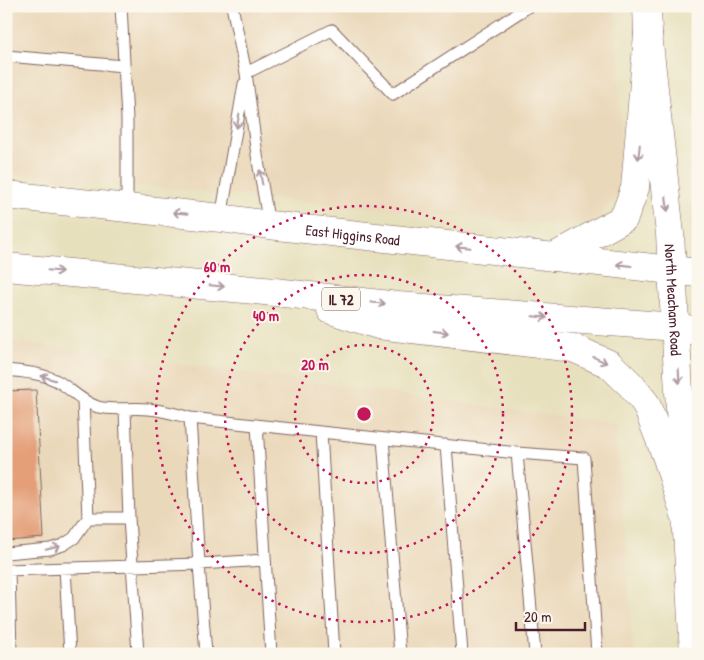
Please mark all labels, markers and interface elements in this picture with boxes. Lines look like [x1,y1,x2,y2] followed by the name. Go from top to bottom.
[232,112,242,128] one-way arrow
[634,144,644,160] one-way arrow
[255,169,265,185] one-way arrow
[662,196,672,212] one-way arrow
[172,208,188,218] one-way arrow
[305,219,401,250] street label: East Higgins Road
[455,242,471,252] one-way arrow
[660,243,687,356] street label: North Meacham Road
[204,256,230,277] text: 60 m
[617,260,633,270] one-way arrow
[47,267,63,276] one-way arrow
[208,282,224,291] one-way arrow
[322,288,360,310] road number: IL 72
[370,298,386,308] one-way arrow
[253,305,279,326] text: 40 m
[532,312,548,321] one-way arrow
[432,327,448,337] one-way arrow
[301,354,329,375] text: 20 m
[592,356,607,365] one-way arrow
[675,368,684,384] one-way arrow
[40,372,56,382] one-way arrow
[355,405,373,423] centre of rings
[45,543,61,552] one-way arrow
[516,600,585,632] scale bar
[524,606,551,627] text: 20 m

